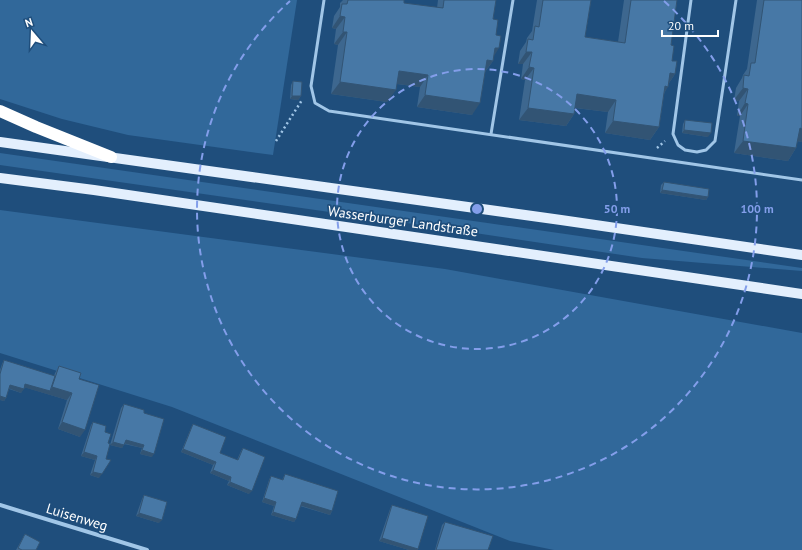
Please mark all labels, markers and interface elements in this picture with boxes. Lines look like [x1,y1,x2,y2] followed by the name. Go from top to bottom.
[12,12,52,52] north arrow
[662,12,718,38] scale bar
[23,15,34,30] text: N
[668,18,694,33] text: 20 m
[604,201,630,216] text: 50 m
[740,201,774,216] text: 100 m
[327,202,479,240] street label: Wasserburger Landstraße
[470,202,484,216] centre of rings
[44,499,110,535] street label: Luisenweg

